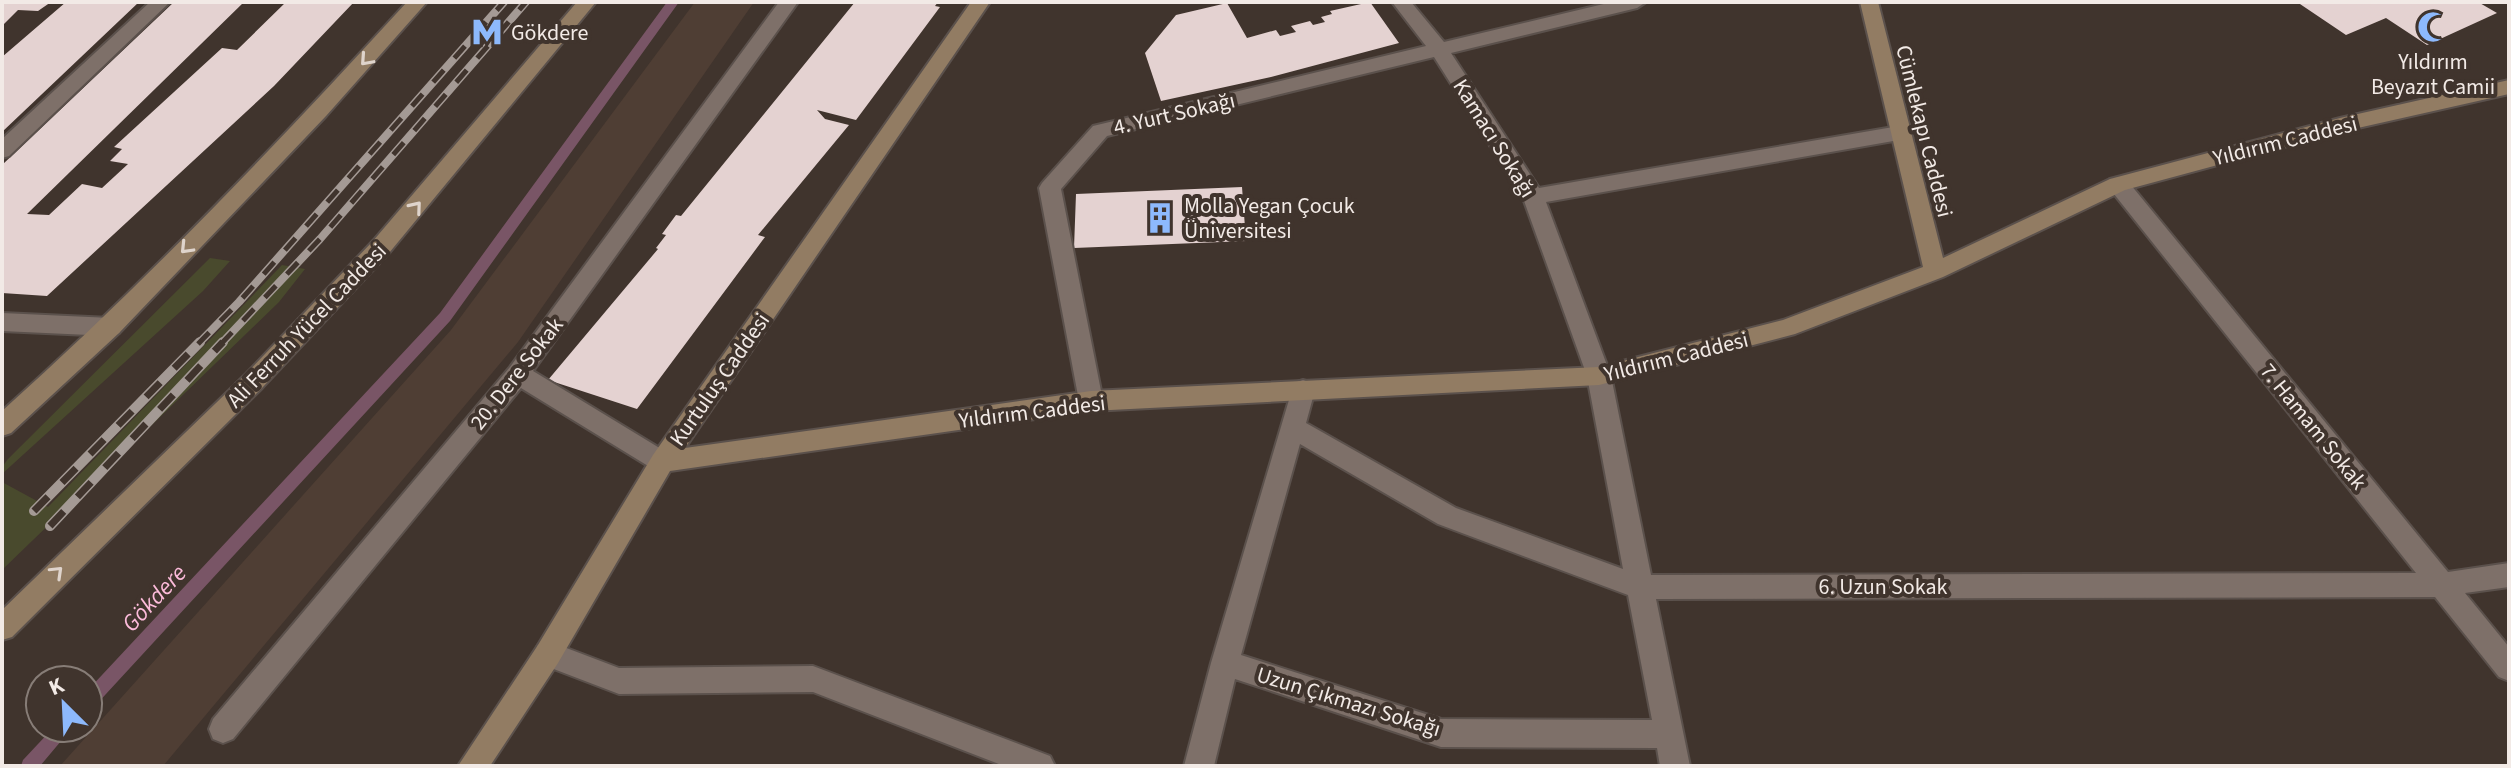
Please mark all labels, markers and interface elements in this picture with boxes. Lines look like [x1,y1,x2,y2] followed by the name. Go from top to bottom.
[2416,10,2450,44] mosque icon: Yıldırım Beyazıt Camii
[470,15,504,49] metro station icon: Gökdere
[511,17,589,49] place label: Gökdere
[1887,42,1961,221] street label: Cümlekapı Caddesi
[2371,46,2495,103] place label: Yıldırım Beyazıt Camii
[361,50,375,65] one-way arrow
[1445,73,1543,204] street label: Kamacı Sokağı
[1110,84,1238,144] street label: 4. Yurt Sokağı
[2209,108,2361,175] street label: Yıldırım Caddesi
[1184,190,1355,247] place label: Molla Yegan Çocuk Üniversitesi
[1143,201,1177,235] building icon: Molla Yegan Çocuk Üniversitesi
[406,202,420,217] one-way arrow
[219,236,394,415] street label: Ali Ferruh Yücel Caddesi
[181,239,196,253] one-way arrow
[662,306,778,453] street label: Kurtuluş Caddesi
[463,310,571,437] street label: 20. Dere Sokak
[1600,324,1752,391] street label: Yıldırım Caddesi
[2252,357,2374,497] street label: 7. Hamam Sokak
[956,387,1107,437] street label: Yıldırım Caddesi
[114,557,195,640] water label: Gökdere
[48,567,62,581] one-way arrow
[1819,571,1948,603] street label: 6. Uzun Sokak
[1253,659,1445,745] street label: Uzun Çıkmazı Sokağı
[24,664,104,744] north arrow
[44,669,69,704] text: K

